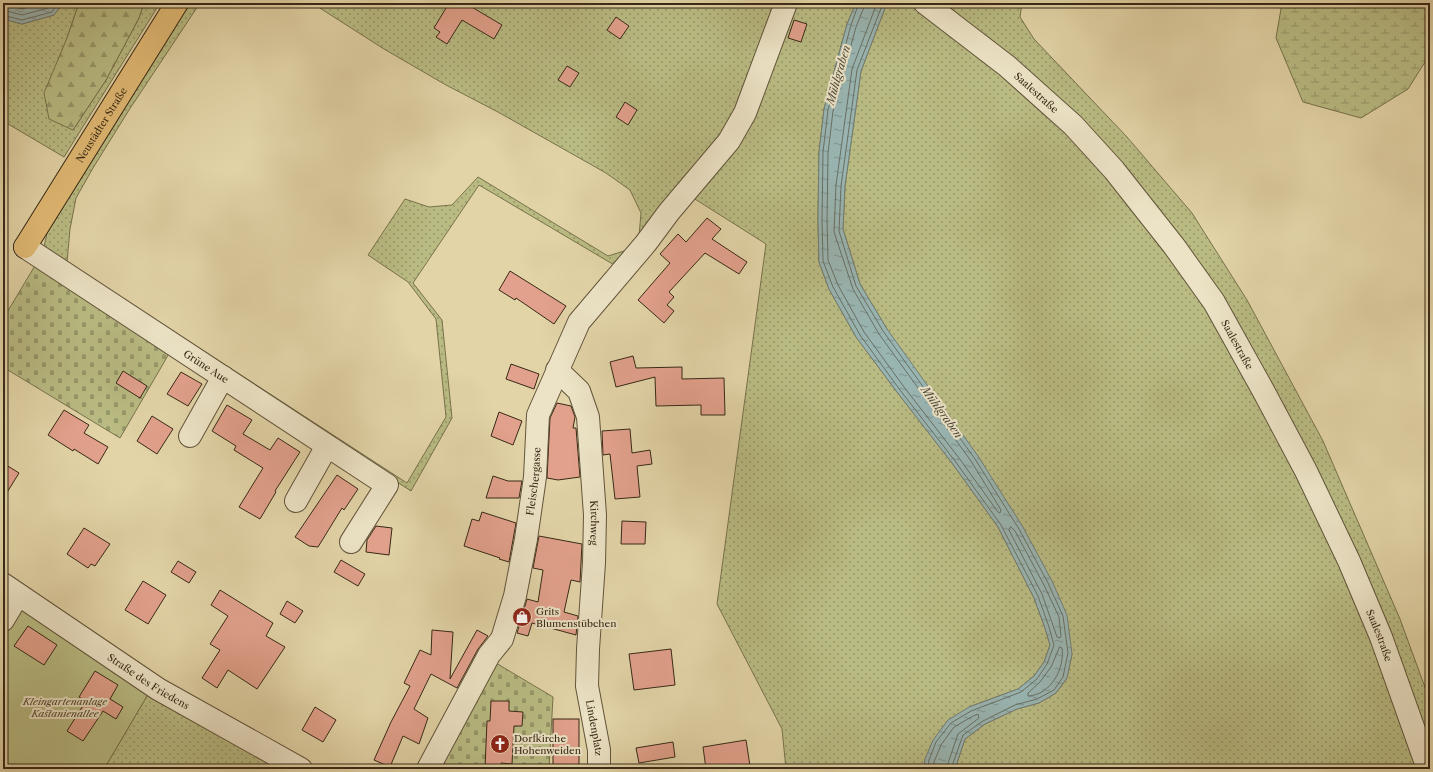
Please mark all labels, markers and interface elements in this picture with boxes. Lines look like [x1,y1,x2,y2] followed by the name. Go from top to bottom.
[822,43,853,108] water label: Mühlgraben
[1012,69,1062,116] street label: Saalestraße
[73,84,130,165] street label: Neustädter Straße
[1219,317,1257,372] street label: Saalestraße
[181,347,232,386] street label: Grüne Aue
[917,382,966,441] water label: Mühlgraben
[523,447,543,516] street label: Fleischergasse
[587,500,602,546] street label: Kirchweg
[536,605,617,630] place label: Grits Blumenstübchen
[511,606,533,628] shop icon: Grits Blumenstübchen
[1364,607,1396,663] street label: Saalestraße
[105,650,192,712] street label: Straße des Friedens
[22,695,108,720] park label: Kleingartenanlage Kastanienallee
[583,699,606,756] street label: Lindenplatz
[514,732,582,757] place label: Dorfkirche Hohenweiden
[489,733,511,755] church icon: Dorfkirche Hohenweiden

